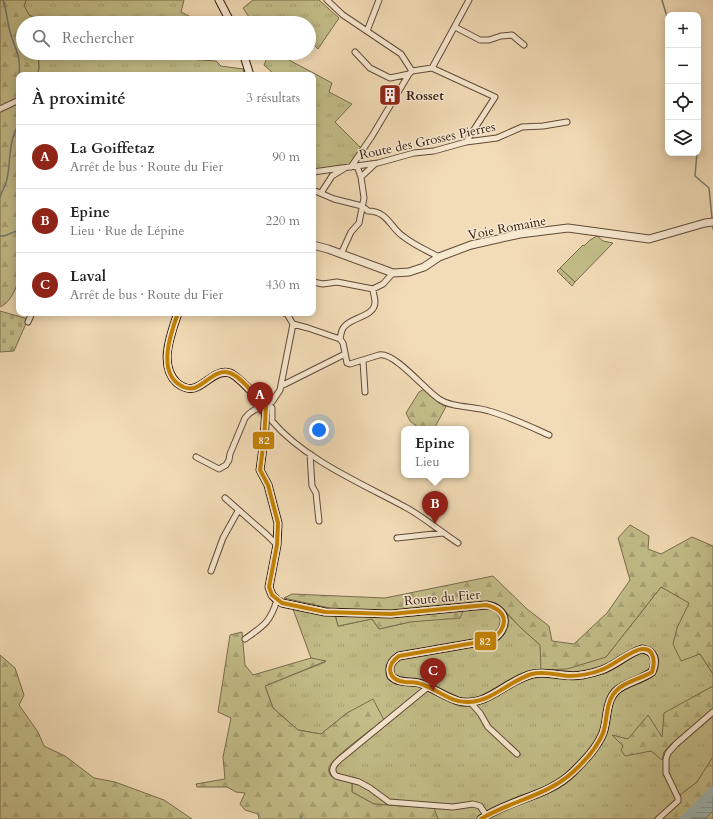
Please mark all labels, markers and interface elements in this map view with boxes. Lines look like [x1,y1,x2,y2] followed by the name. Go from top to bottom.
[665,12,701,156] map controls
[665,12,701,48] button: +
[16,16,316,60] search box
[30,27,52,49] icon: search
[62,28,134,48] text: Rechercher
[665,48,701,84] button: −
[377,82,403,108] building icon: Rosset
[665,84,701,120] button: locate
[32,87,126,110] text: À proximité
[406,87,444,105] place label: Rosset
[246,89,300,107] text: 3 résultats
[357,118,497,164] street label: Route des Grosses Pierres
[665,120,701,156] button: layers
[70,138,155,158] text: La Goiffetaz
[40,148,50,166] text: A
[272,148,300,166] text: 90 m
[70,158,223,176] text: Arrêt de bus · Route du Fier
[70,202,110,222] text: Epine
[40,212,50,230] text: B
[266,212,300,230] text: 220 m
[467,212,548,244] street label: Voie Romaine
[70,222,184,240] text: Lieu · Rue de Lépine
[70,266,106,286] text: Laval
[40,276,50,294] text: C
[266,276,300,294] text: 430 m
[70,286,223,304] text: Arrêt de bus · Route du Fier
[247,382,273,415] pin: A
[309,420,329,440] your location
[401,426,469,478] popup
[252,431,275,450] line badge: 82
[258,433,270,448] text: 82
[415,433,455,453] text: Epine
[415,453,440,471] text: Lieu
[422,491,448,524] pin: B
[403,586,481,610] street label: Route du Fier
[474,631,497,651] line badge: 82
[479,634,491,649] text: 82
[420,658,446,691] pin: C

